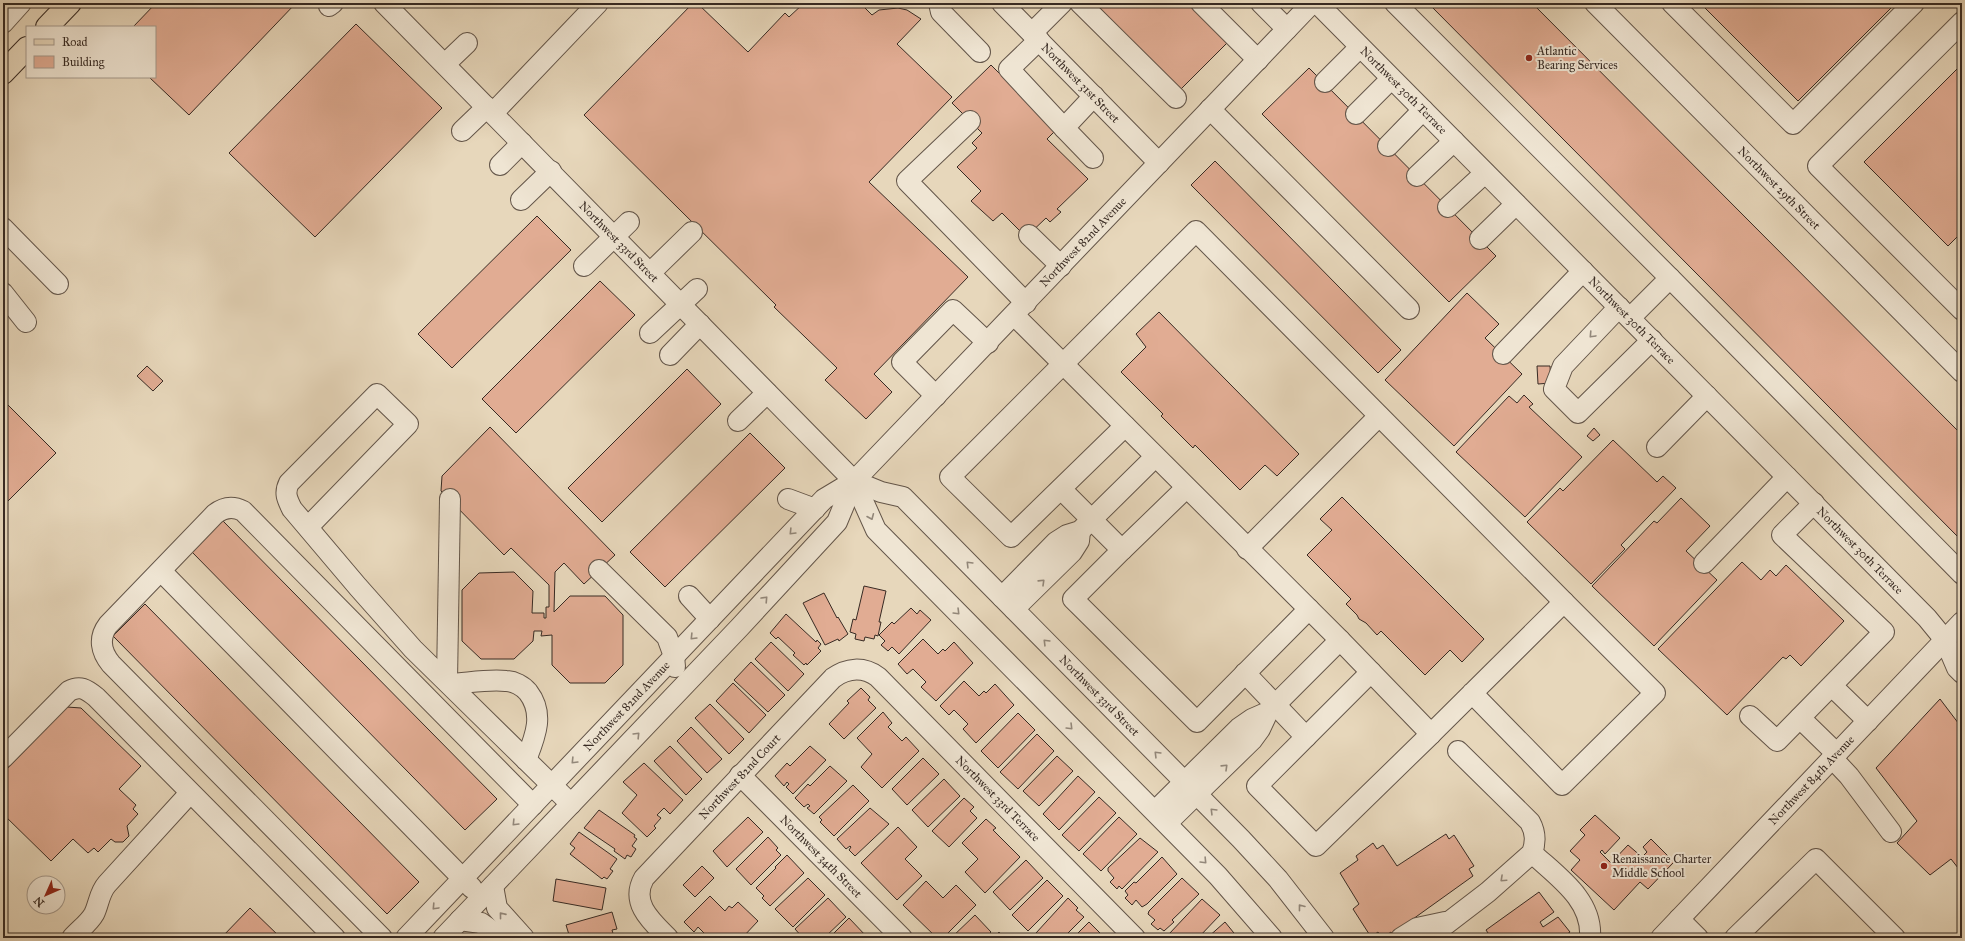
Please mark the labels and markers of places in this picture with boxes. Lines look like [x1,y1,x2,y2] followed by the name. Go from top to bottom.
[1536,44,1618,73] place label: Atlantic Bearing Services
[1524,53,1534,63] marker: Atlantic Bearing Services
[1612,852,1712,880] place label: Renaissance Charter Middle School
[1599,861,1609,871] marker: Renaissance Charter Middle School

